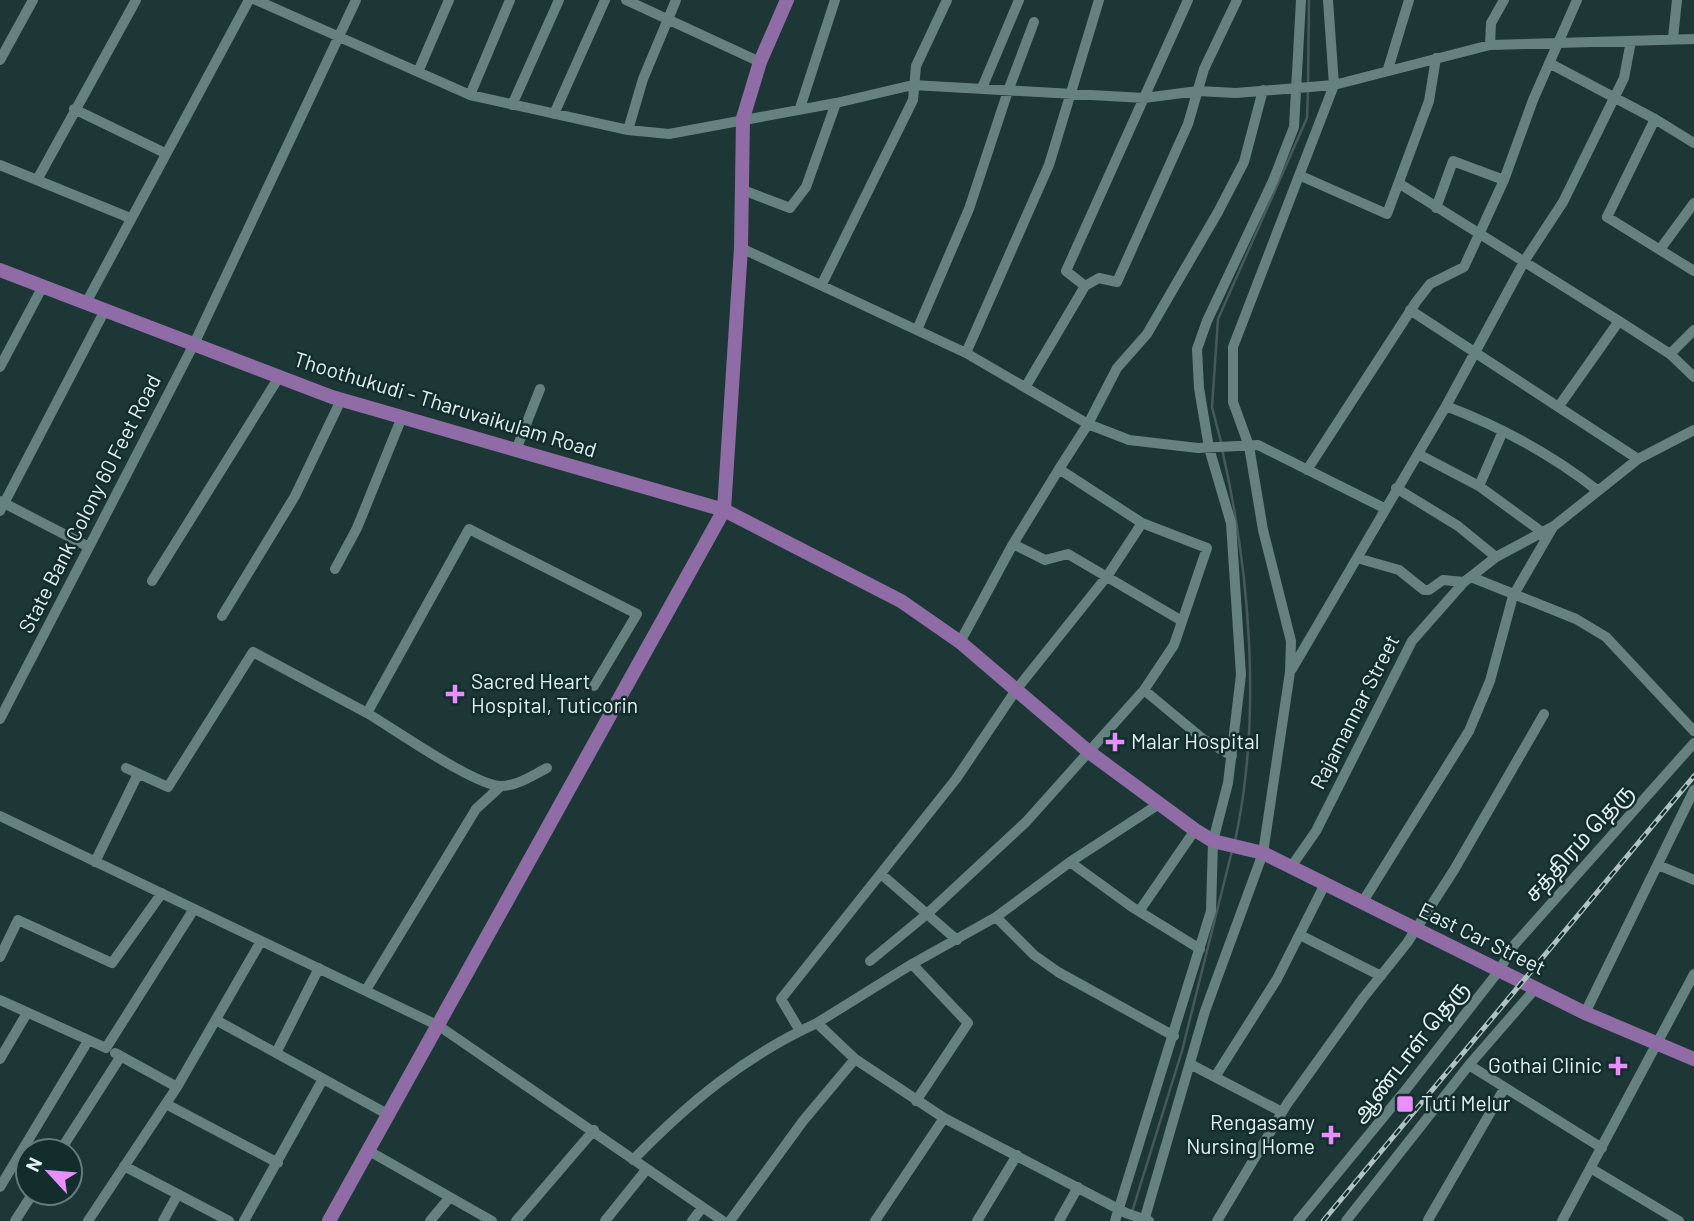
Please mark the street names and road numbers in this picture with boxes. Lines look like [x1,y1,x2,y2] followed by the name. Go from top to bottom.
[291,345,600,462] street label: Thoothukudi - Tharuvaikulam Road
[12,370,165,637] street label: State Bank Colony 60 Feet Road
[1304,630,1403,793] street label: Rajamannar Street
[1519,778,1639,908] street label: சத்திரம் தெரு
[1415,896,1550,979] street label: East Car Street
[1346,975,1474,1129] street label: ஆண்டாள் தெரு

